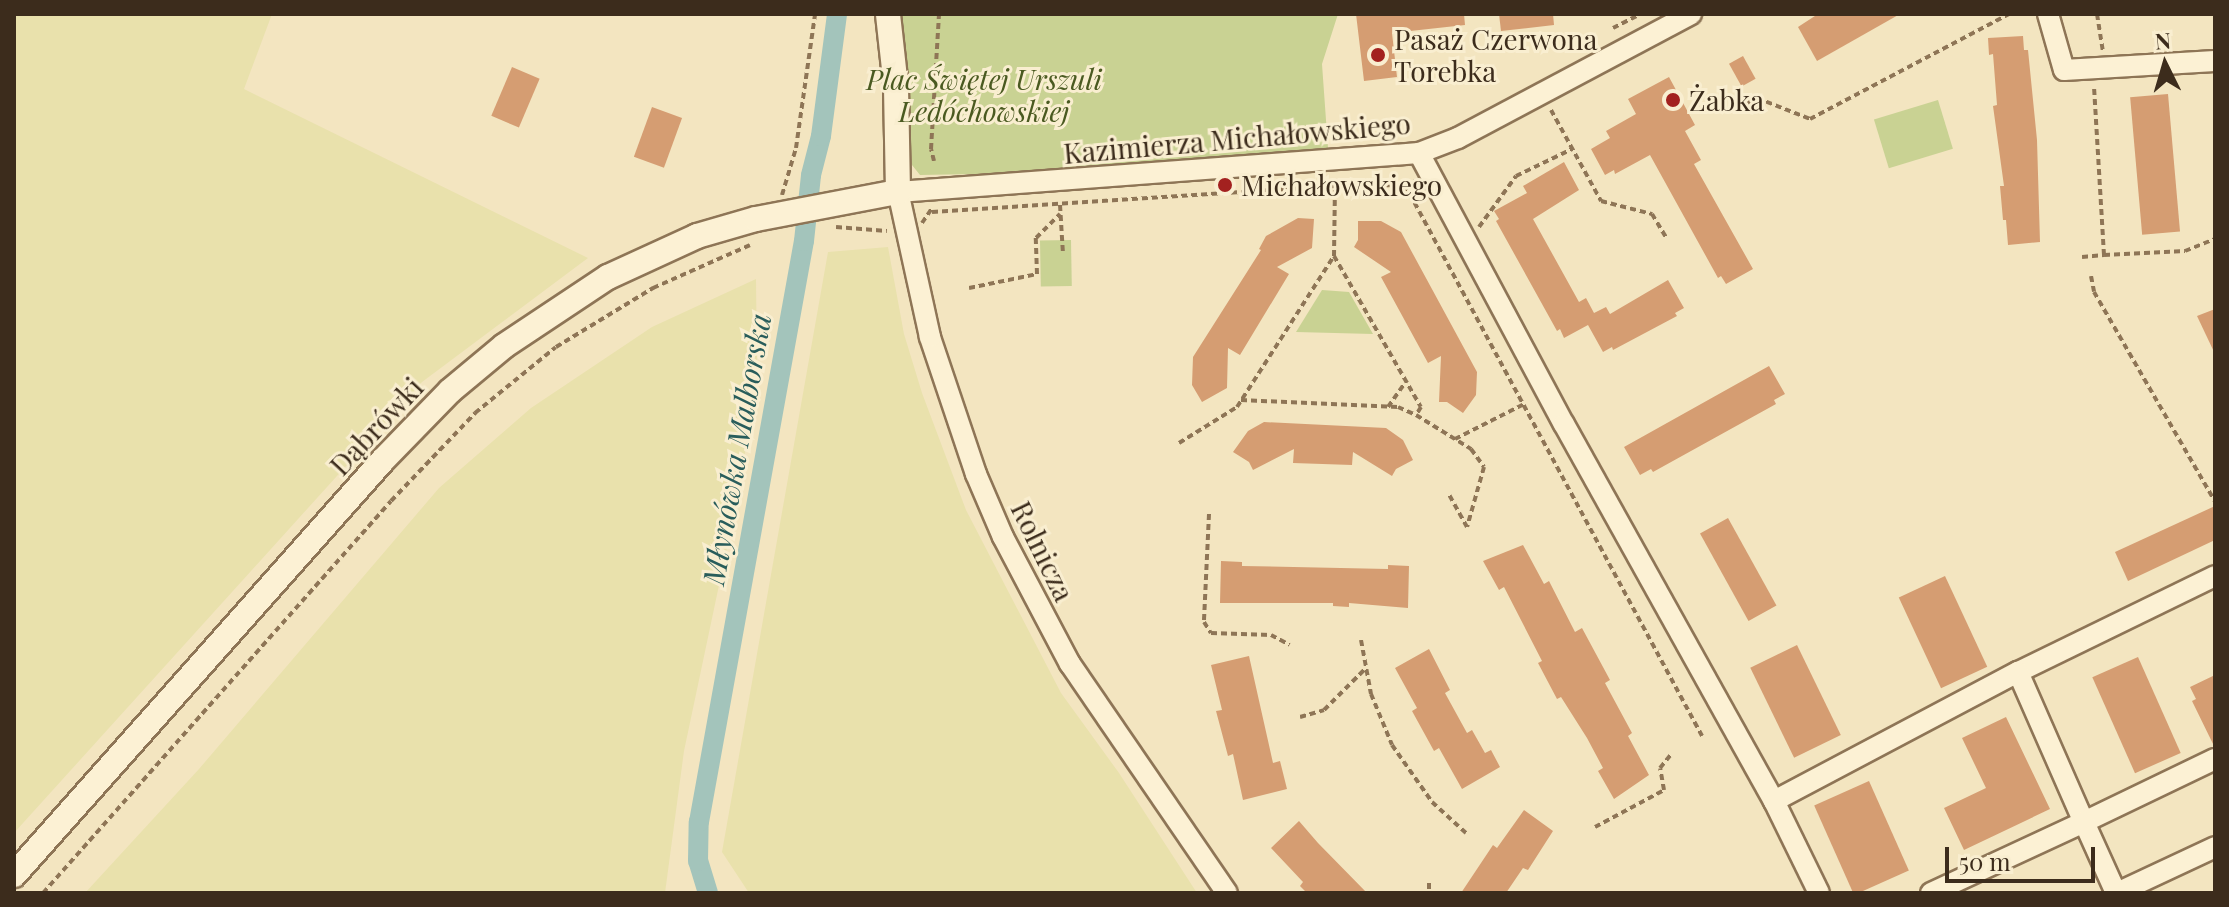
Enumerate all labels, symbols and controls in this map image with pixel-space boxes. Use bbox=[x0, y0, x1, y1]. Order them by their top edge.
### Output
place label: Pasaż Czerwona Torebka bbox=[1394, 22, 1597, 88]
north arrow bbox=[2125, 24, 2205, 104]
text: N bbox=[2154, 24, 2172, 56]
marker: Pasaż Czerwona Torebka bbox=[1369, 46, 1387, 64]
park label: Plac Świętej Urszuli Ledóchowskiej bbox=[866, 62, 1102, 128]
place label: Żabka bbox=[1689, 83, 1764, 117]
marker: Żabka bbox=[1664, 91, 1682, 109]
street label: Kazimierza Michałowskiego bbox=[1062, 106, 1412, 170]
place label: Michałowskiego bbox=[1241, 168, 1442, 202]
marker: Michałowskiego bbox=[1216, 176, 1234, 194]
water label: Młynówka Malborska bbox=[694, 310, 778, 588]
street label: Dąbrówki bbox=[322, 370, 430, 482]
street label: Rolnicza bbox=[1004, 496, 1082, 606]
scale bar bbox=[1949, 831, 2099, 881]
text: 50 m bbox=[1959, 845, 2011, 877]

